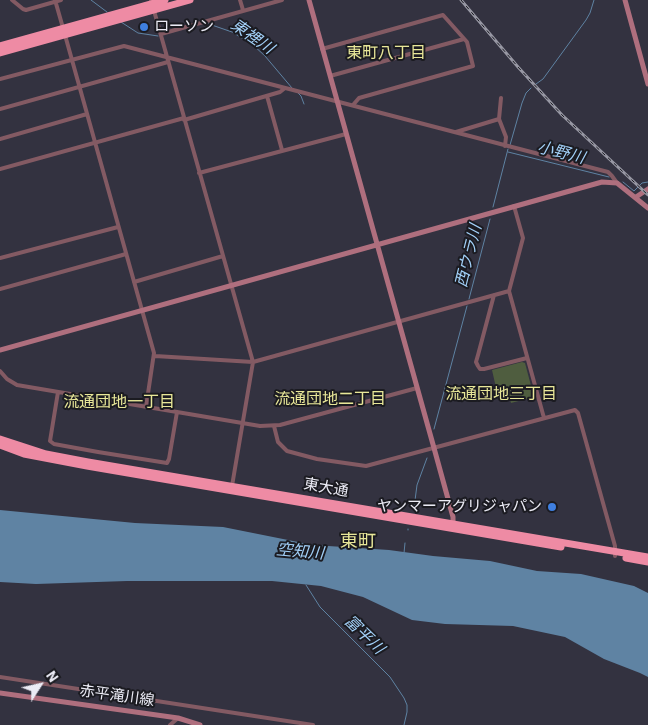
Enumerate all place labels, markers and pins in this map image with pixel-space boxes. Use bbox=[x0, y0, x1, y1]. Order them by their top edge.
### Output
place label: ローソン bbox=[154, 18, 214, 36]
marker: ローソン bbox=[138, 21, 150, 33]
place label: ヤンマーアグリジャパン bbox=[377, 498, 542, 516]
marker: ヤンマーアグリジャパン bbox=[546, 501, 558, 513]

